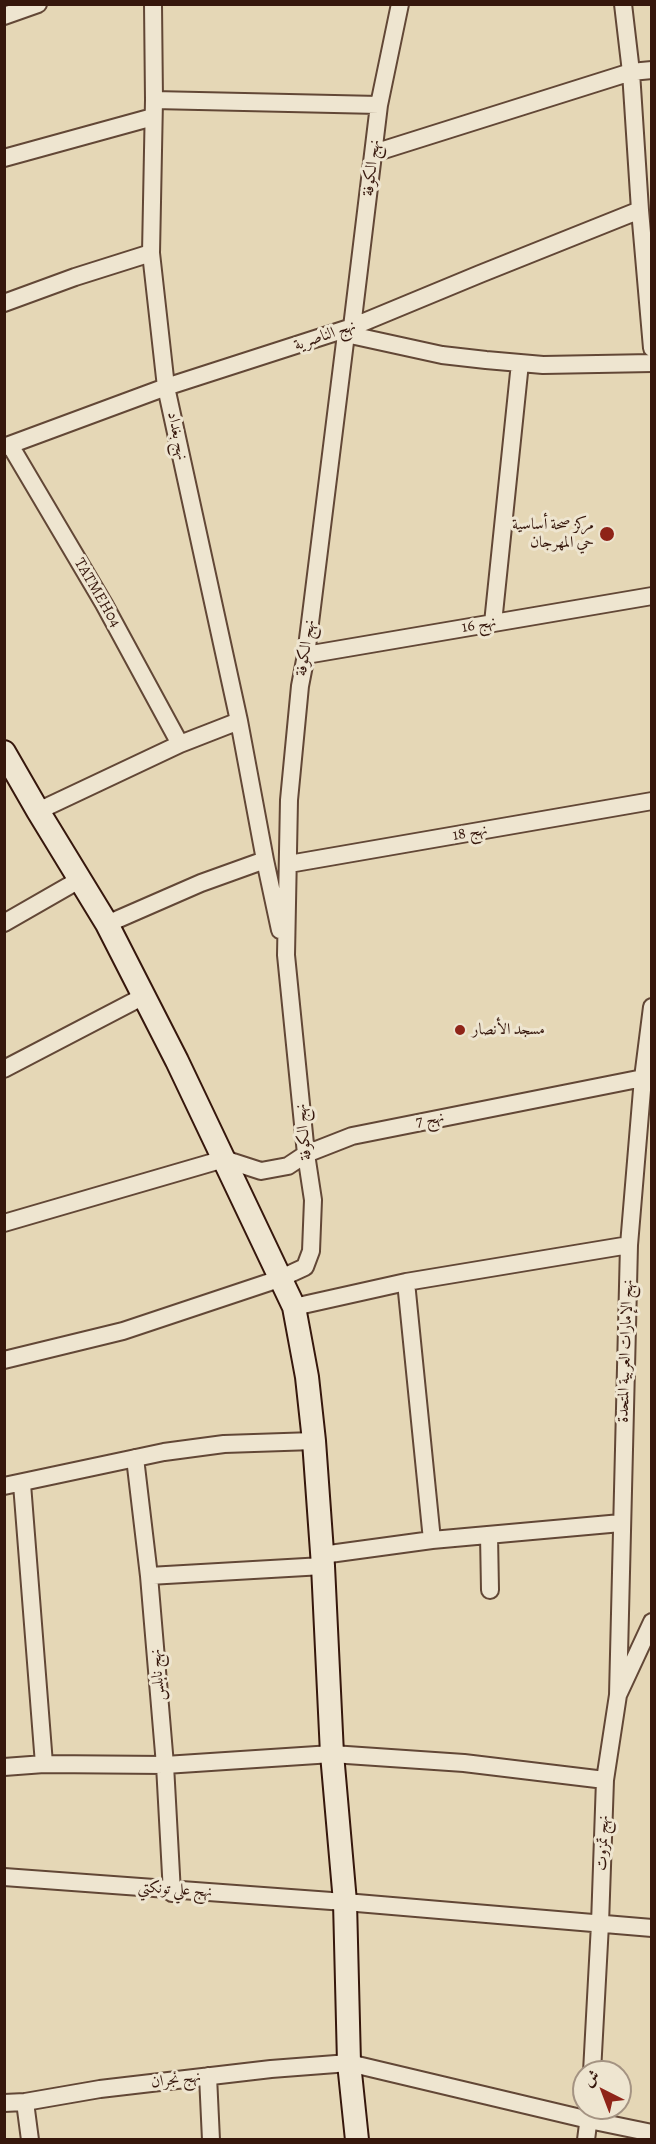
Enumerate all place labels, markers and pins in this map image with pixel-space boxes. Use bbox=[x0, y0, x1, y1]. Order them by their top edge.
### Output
place label: مركز صحة أساسية حي المهرجان bbox=[512, 515, 594, 553]
marker: مركز صحة أساسية حي المهرجان bbox=[598, 525, 616, 543]
place label: مسجد الأنصار bbox=[472, 1020, 545, 1040]
marker: مسجد الأنصار bbox=[453, 1023, 467, 1037]

